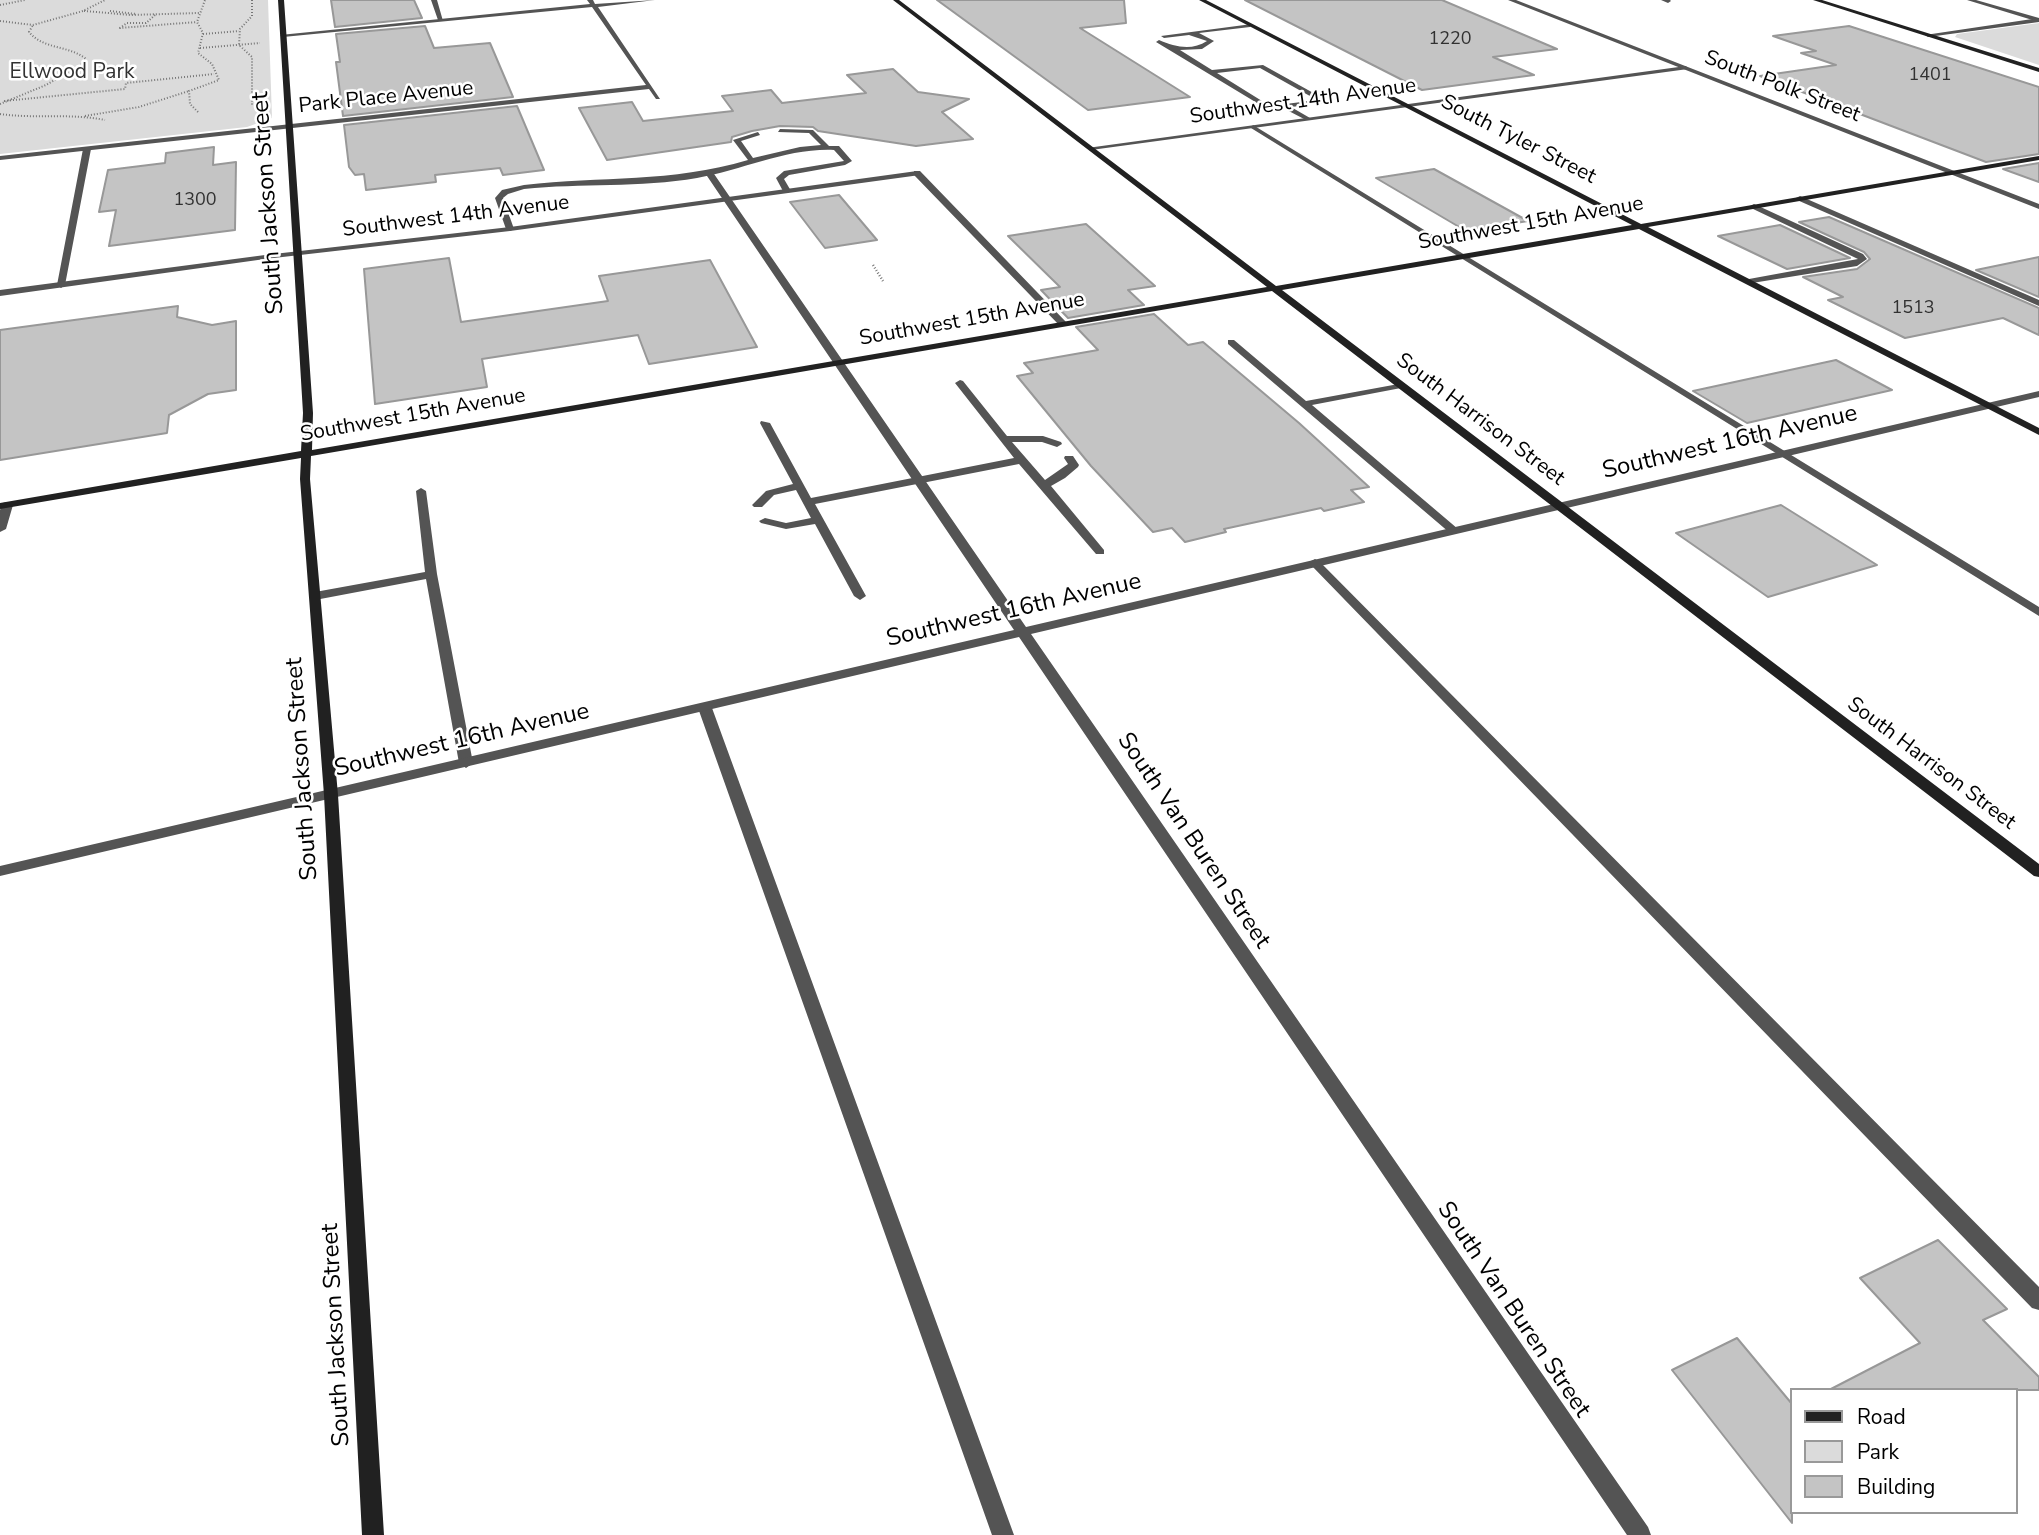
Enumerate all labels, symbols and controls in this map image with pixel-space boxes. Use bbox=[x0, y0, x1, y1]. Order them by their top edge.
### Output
house number: 1220 bbox=[1428, 29, 1472, 51]
street label: South Polk Street bbox=[1700, 46, 1864, 128]
park label: Ellwood Park bbox=[10, 60, 134, 86]
house number: 1401 bbox=[1908, 65, 1952, 87]
street label: Southwest 14th Avenue bbox=[1188, 74, 1418, 130]
street label: Park Place Avenue bbox=[297, 76, 475, 120]
street label: South Tyler Street bbox=[1436, 90, 1600, 190]
street label: South Jackson Street bbox=[247, 91, 291, 315]
house number: 1300 bbox=[173, 190, 217, 212]
street label: Southwest 14th Avenue bbox=[341, 191, 571, 243]
street label: Southwest 15th Avenue bbox=[1416, 192, 1646, 256]
street label: Southwest 15th Avenue bbox=[857, 288, 1087, 352]
house number: 1513 bbox=[1891, 298, 1935, 320]
street label: South Harrison Street bbox=[1391, 348, 1569, 492]
street label: Southwest 15th Avenue bbox=[298, 384, 528, 448]
street label: Southwest 16th Avenue bbox=[1600, 400, 1860, 486]
street label: Southwest 16th Avenue bbox=[884, 568, 1144, 654]
street label: South Jackson Street bbox=[281, 657, 325, 881]
street label: South Harrison Street bbox=[1842, 692, 2020, 836]
street label: Southwest 16th Avenue bbox=[332, 698, 592, 784]
street label: South Van Buren Street bbox=[1110, 728, 1276, 954]
street label: South Van Buren Street bbox=[1430, 1197, 1596, 1423]
street label: South Jackson Street bbox=[317, 1223, 357, 1447]
legend bbox=[1790, 1388, 2018, 1514]
text: Road bbox=[1857, 1403, 1906, 1431]
text: Park bbox=[1857, 1438, 1899, 1466]
text: Building bbox=[1857, 1473, 1935, 1501]

